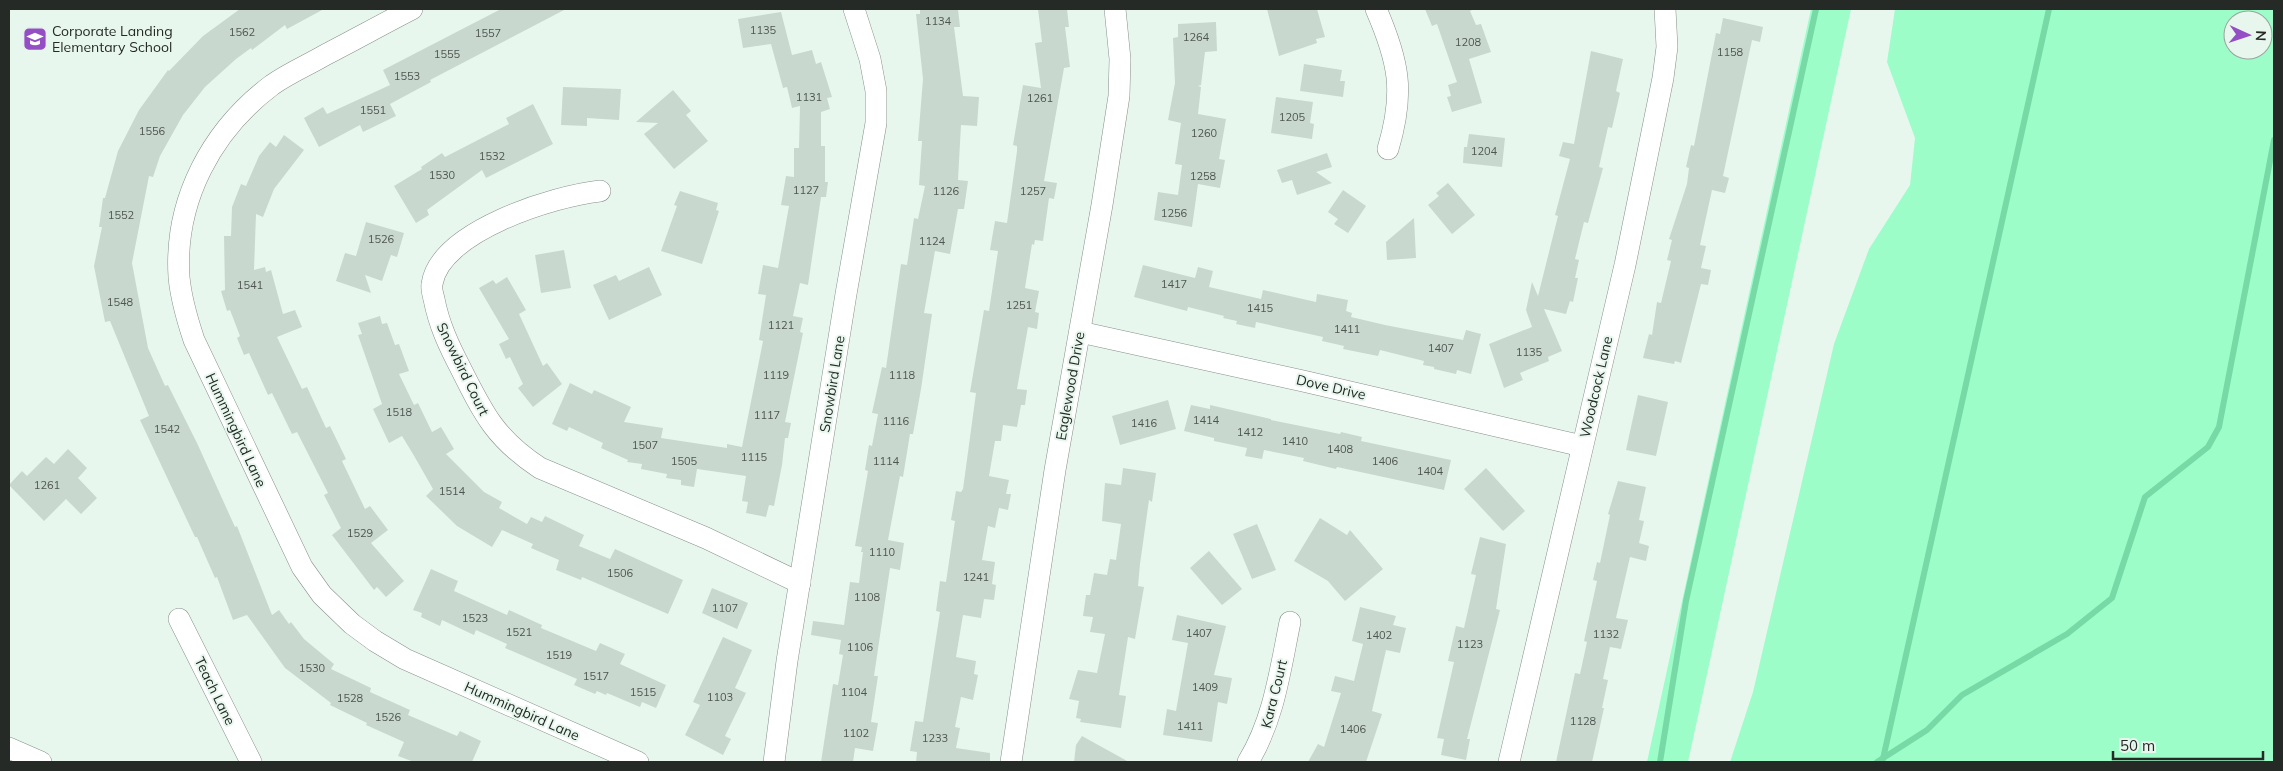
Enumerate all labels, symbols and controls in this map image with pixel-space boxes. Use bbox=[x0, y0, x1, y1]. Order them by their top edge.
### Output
north arrow bbox=[2223, 10, 2273, 60]
house number: 1134 bbox=[925, 14, 952, 28]
place label: Corporate Landing Elementary School bbox=[52, 22, 173, 56]
house number: 1135 bbox=[750, 23, 777, 37]
house number: 1562 bbox=[229, 25, 256, 39]
school or university icon: Corporate Landing Elementary School bbox=[22, 26, 48, 52]
house number: 1557 bbox=[475, 26, 501, 40]
house number: 1264 bbox=[1183, 30, 1210, 44]
text: N bbox=[2252, 30, 2270, 41]
house number: 1208 bbox=[1455, 35, 1482, 49]
house number: 1158 bbox=[1717, 45, 1744, 59]
house number: 1555 bbox=[434, 47, 461, 61]
house number: 1553 bbox=[394, 69, 420, 83]
house number: 1131 bbox=[796, 90, 822, 104]
house number: 1261 bbox=[1027, 91, 1053, 105]
house number: 1551 bbox=[360, 103, 386, 117]
house number: 1205 bbox=[1279, 110, 1306, 124]
house number: 1556 bbox=[139, 124, 166, 138]
house number: 1260 bbox=[1191, 126, 1218, 140]
house number: 1204 bbox=[1471, 144, 1498, 158]
house number: 1532 bbox=[479, 149, 506, 163]
house number: 1530 bbox=[429, 168, 456, 182]
house number: 1258 bbox=[1190, 169, 1217, 183]
house number: 1127 bbox=[793, 183, 819, 197]
house number: 1126 bbox=[933, 184, 960, 198]
house number: 1257 bbox=[1020, 184, 1046, 198]
house number: 1256 bbox=[1161, 206, 1188, 220]
house number: 1552 bbox=[108, 208, 135, 222]
house number: 1526 bbox=[368, 232, 395, 246]
house number: 1124 bbox=[919, 234, 946, 248]
house number: 1417 bbox=[1161, 277, 1187, 291]
house number: 1541 bbox=[237, 278, 263, 292]
house number: 1548 bbox=[107, 295, 134, 309]
house number: 1251 bbox=[1006, 298, 1032, 312]
house number: 1415 bbox=[1247, 301, 1274, 315]
house number: 1121 bbox=[768, 318, 794, 332]
street label: Snowbird Court bbox=[433, 320, 493, 419]
house number: 1411 bbox=[1334, 322, 1360, 336]
street label: Eaglewood Drive bbox=[1052, 330, 1088, 442]
street label: Snowbird Lane bbox=[815, 334, 849, 434]
street label: Woodcock Lane bbox=[1576, 335, 1616, 439]
house number: 1407 bbox=[1428, 341, 1454, 355]
house number: 1135 bbox=[1516, 345, 1543, 359]
house number: 1119 bbox=[763, 368, 789, 382]
house number: 1118 bbox=[889, 368, 916, 382]
street label: Hummingbird Lane bbox=[202, 370, 270, 490]
street label: Dove Drive bbox=[1294, 370, 1368, 404]
house number: 1518 bbox=[386, 405, 413, 419]
house number: 1117 bbox=[754, 408, 780, 422]
house number: 1414 bbox=[1193, 413, 1220, 427]
house number: 1116 bbox=[883, 414, 910, 428]
house number: 1416 bbox=[1131, 416, 1158, 430]
house number: 1542 bbox=[154, 422, 181, 436]
house number: 1412 bbox=[1237, 425, 1264, 439]
house number: 1410 bbox=[1282, 434, 1309, 448]
house number: 1507 bbox=[632, 438, 658, 452]
house number: 1408 bbox=[1327, 442, 1354, 456]
house number: 1115 bbox=[741, 450, 768, 464]
house number: 1505 bbox=[671, 454, 698, 468]
house number: 1114 bbox=[873, 454, 900, 468]
house number: 1406 bbox=[1372, 454, 1399, 468]
house number: 1404 bbox=[1417, 464, 1444, 478]
house number: 1261 bbox=[34, 478, 60, 492]
house number: 1514 bbox=[439, 484, 466, 498]
house number: 1529 bbox=[347, 526, 373, 540]
house number: 1110 bbox=[869, 545, 896, 559]
house number: 1506 bbox=[607, 566, 634, 580]
house number: 1241 bbox=[963, 570, 989, 584]
house number: 1108 bbox=[854, 590, 881, 604]
house number: 1107 bbox=[712, 601, 738, 615]
house number: 1523 bbox=[462, 611, 488, 625]
house number: 1521 bbox=[506, 625, 532, 639]
house number: 1407 bbox=[1186, 626, 1212, 640]
house number: 1132 bbox=[1593, 627, 1620, 641]
house number: 1402 bbox=[1366, 628, 1393, 642]
house number: 1123 bbox=[1457, 637, 1483, 651]
house number: 1106 bbox=[847, 640, 874, 654]
house number: 1519 bbox=[546, 648, 572, 662]
street label: Teach Lane bbox=[191, 654, 239, 728]
street label: Kara Court bbox=[1257, 658, 1291, 730]
house number: 1530 bbox=[299, 661, 326, 675]
house number: 1517 bbox=[583, 669, 609, 683]
street label: Hummingbird Lane bbox=[462, 678, 582, 744]
house number: 1409 bbox=[1192, 680, 1218, 694]
house number: 1515 bbox=[630, 685, 657, 699]
house number: 1104 bbox=[841, 685, 868, 699]
house number: 1103 bbox=[707, 690, 733, 704]
house number: 1528 bbox=[337, 691, 364, 705]
house number: 1526 bbox=[375, 710, 402, 724]
house number: 1128 bbox=[1570, 714, 1597, 728]
house number: 1411 bbox=[1177, 719, 1203, 733]
house number: 1406 bbox=[1340, 722, 1367, 736]
house number: 1102 bbox=[843, 726, 870, 740]
scale bar bbox=[2113, 728, 2263, 760]
house number: 1233 bbox=[922, 731, 948, 745]
text: 50 m bbox=[2120, 736, 2155, 755]

